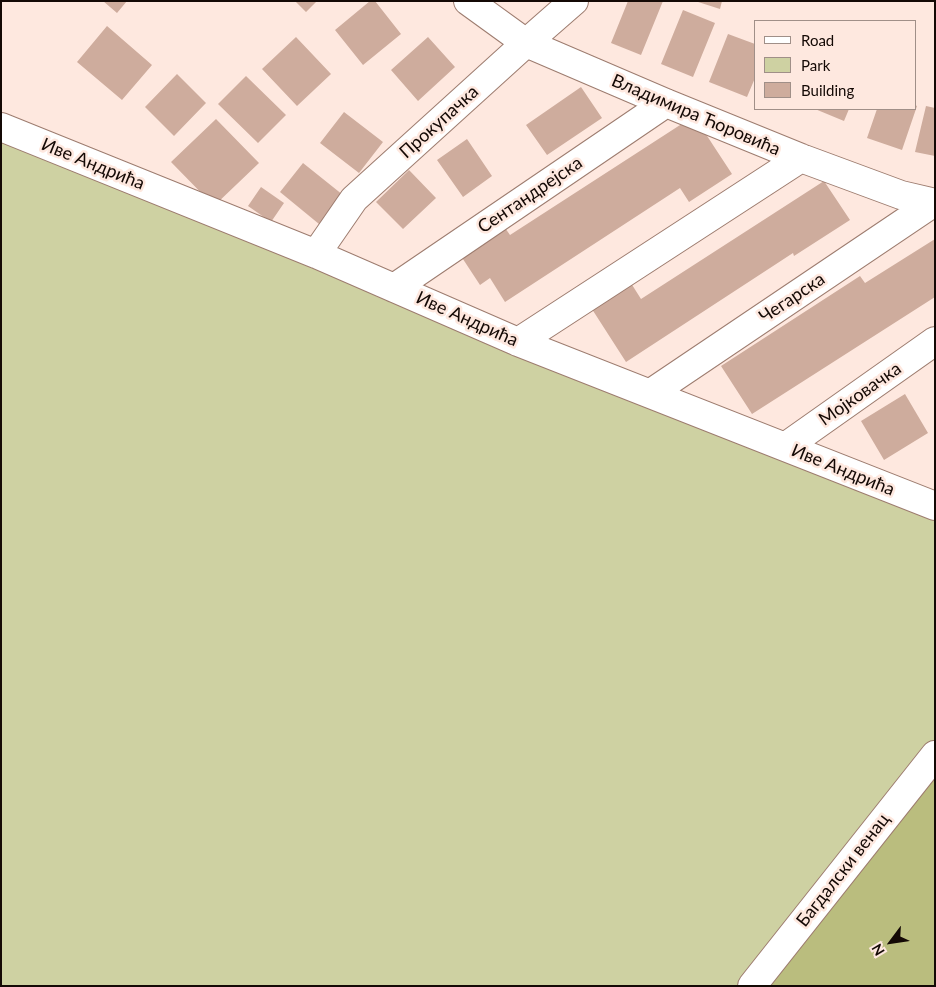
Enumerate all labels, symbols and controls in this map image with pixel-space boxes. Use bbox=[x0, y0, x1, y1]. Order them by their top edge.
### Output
legend bbox=[754, 20, 916, 110]
text: Road bbox=[801, 31, 834, 49]
text: Park bbox=[801, 56, 830, 74]
street label: Владимира Ћоровића bbox=[608, 70, 784, 160]
street label: Прокупачка bbox=[395, 81, 483, 163]
text: Building bbox=[801, 81, 854, 99]
street label: Иве Андрића bbox=[38, 133, 148, 195]
street label: Сентандрејска bbox=[474, 152, 586, 238]
street label: Чегарска bbox=[755, 268, 829, 328]
street label: Иве Андрића bbox=[413, 287, 521, 351]
street label: Мојковачка bbox=[815, 358, 905, 430]
street label: Иве Андрића bbox=[788, 439, 898, 501]
street label: Багдалски венац bbox=[792, 809, 894, 931]
north arrow bbox=[866, 917, 916, 967]
text: N bbox=[868, 941, 888, 959]

